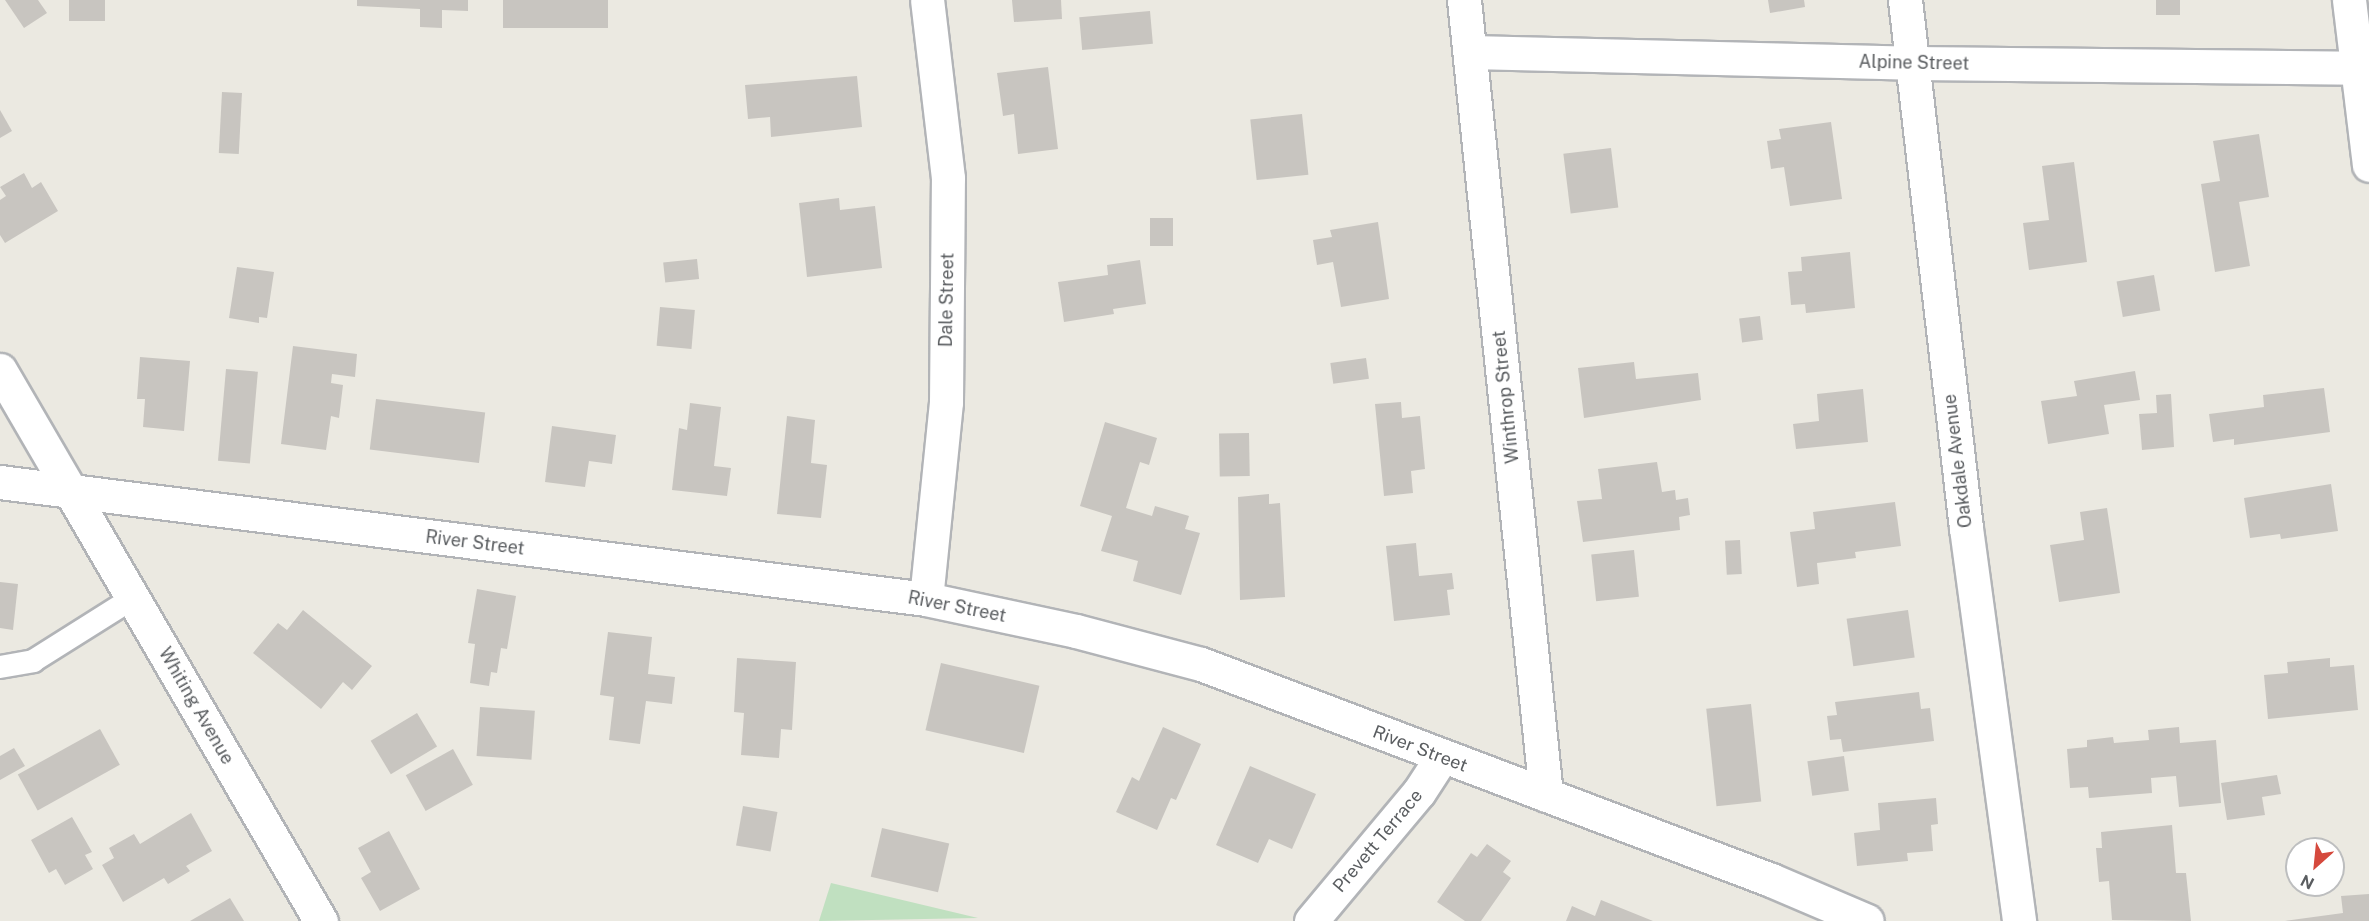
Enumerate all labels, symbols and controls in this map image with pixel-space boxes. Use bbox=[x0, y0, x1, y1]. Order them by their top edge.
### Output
street label: Alpine Street bbox=[1858, 51, 1970, 75]
street label: Dale Street bbox=[935, 253, 959, 347]
street label: Winthrop Street bbox=[1488, 329, 1524, 465]
street label: Oakdale Avenue bbox=[1939, 393, 1977, 529]
street label: River Street bbox=[424, 526, 526, 560]
street label: River Street bbox=[906, 587, 1008, 627]
street label: Whiting Avenue bbox=[154, 644, 238, 768]
street label: River Street bbox=[1370, 721, 1470, 777]
street label: Prevett Terrace bbox=[1329, 785, 1427, 897]
north arrow bbox=[2285, 837, 2345, 897]
text: N bbox=[2298, 870, 2317, 893]

